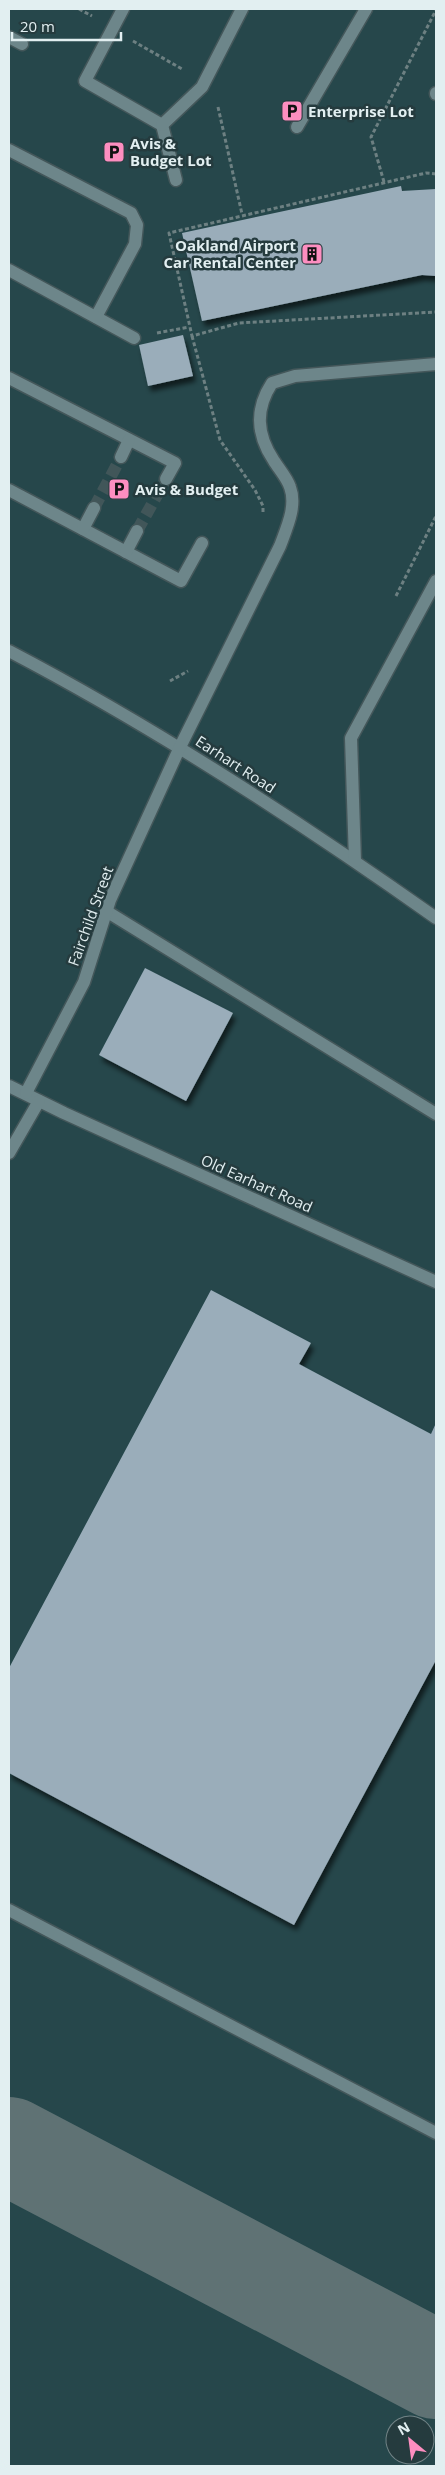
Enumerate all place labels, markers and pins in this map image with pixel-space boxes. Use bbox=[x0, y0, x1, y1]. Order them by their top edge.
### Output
parking icon: Enterprise Lot bbox=[280, 99, 304, 123]
place label: Enterprise Lot bbox=[308, 101, 414, 121]
place label: Avis & Budget Lot bbox=[130, 133, 212, 170]
parking icon: Avis & Budget Lot bbox=[102, 140, 126, 164]
place label: Oakland Airport Car Rental Center bbox=[164, 235, 296, 272]
building icon: Oakland Airport Car Rental Center bbox=[300, 242, 324, 266]
parking icon: Avis & Budget bbox=[107, 477, 131, 501]
place label: Avis & Budget bbox=[135, 479, 239, 499]

